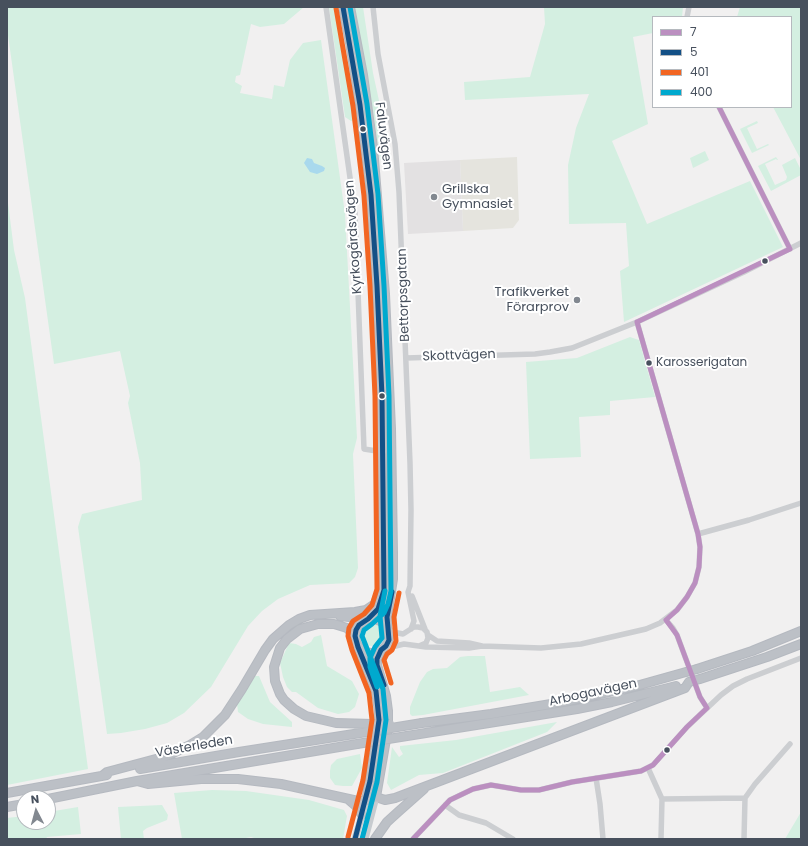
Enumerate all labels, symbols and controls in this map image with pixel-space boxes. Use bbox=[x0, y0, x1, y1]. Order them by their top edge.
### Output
legend bbox=[652, 16, 792, 108]
text: 7 bbox=[690, 23, 697, 40]
text: 5 bbox=[690, 43, 698, 60]
text: 401 bbox=[690, 63, 709, 80]
text: 400 bbox=[690, 83, 713, 100]
street label: Faluvägen bbox=[371, 101, 395, 171]
unlabelled marker bbox=[358, 124, 368, 134]
street label: Kyrkogårdsvägen bbox=[342, 179, 366, 295]
place label: Grillska Gymnasiet bbox=[442, 182, 513, 213]
marker: Grillska Gymnasiet bbox=[429, 192, 439, 202]
street label: Bettorpsgatan bbox=[395, 248, 413, 342]
unlabelled marker bbox=[760, 256, 770, 266]
place label: Trafikverket Förarprov bbox=[494, 285, 569, 316]
marker: Trafikverket Förarprov bbox=[572, 295, 582, 305]
street label: Skottvägen bbox=[422, 347, 496, 365]
place label: Karosserigatan bbox=[656, 356, 747, 370]
marker: Karosserigatan bbox=[644, 358, 654, 368]
unlabelled marker bbox=[377, 391, 387, 401]
street label: Arbogavägen bbox=[548, 676, 638, 710]
street label: Västerleden bbox=[154, 733, 234, 761]
unlabelled marker bbox=[662, 745, 672, 755]
north arrow bbox=[16, 790, 56, 830]
text: N bbox=[30, 791, 40, 807]

